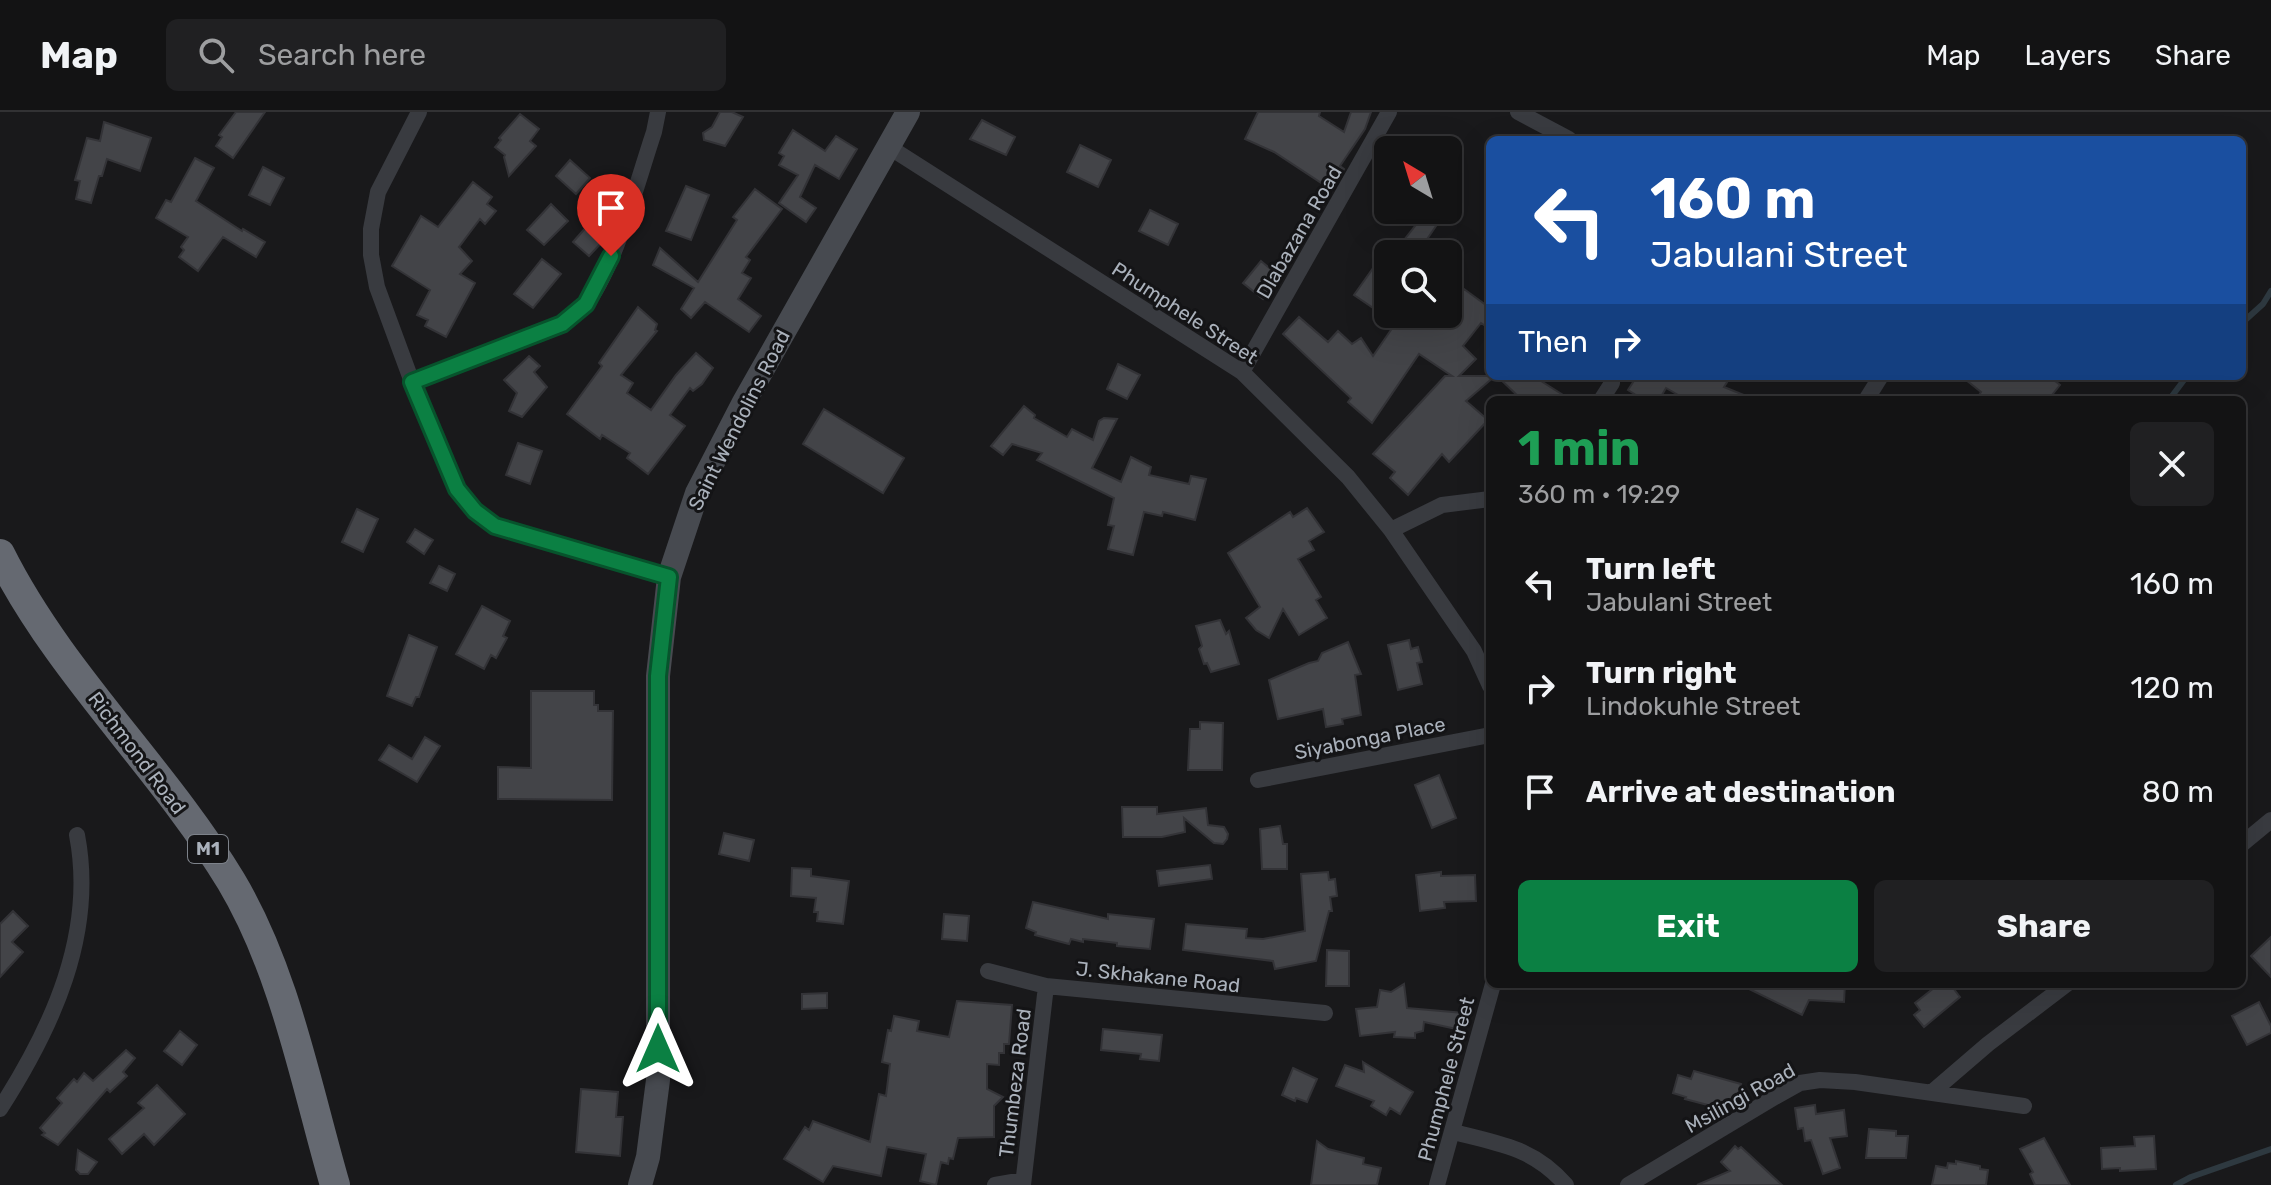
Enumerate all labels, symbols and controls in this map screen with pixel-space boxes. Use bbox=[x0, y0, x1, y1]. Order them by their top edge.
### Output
search box bbox=[166, 19, 726, 91]
text: Map bbox=[40, 32, 118, 78]
icon: search bbox=[194, 33, 238, 77]
text: Search here bbox=[258, 37, 426, 73]
text: Map bbox=[1926, 39, 1981, 72]
text: Layers bbox=[2025, 39, 2111, 72]
text: Share bbox=[2155, 39, 2231, 72]
north arrow bbox=[1374, 136, 1462, 224]
map controls bbox=[1374, 136, 1462, 328]
street label: Dlabazana Road bbox=[1251, 161, 1347, 303]
text: 160 m bbox=[1650, 166, 1816, 232]
icon: left bbox=[1518, 168, 1622, 272]
pin bbox=[577, 174, 645, 256]
icon: arrive bbox=[589, 186, 633, 230]
text: Jabulani Street bbox=[1650, 233, 1908, 276]
button: search bbox=[1374, 240, 1462, 328]
street label: Phumphele Street bbox=[1108, 257, 1263, 369]
icon: right bbox=[1604, 320, 1648, 364]
text: Then bbox=[1518, 324, 1588, 360]
street label: Saint Wendolins Road bbox=[683, 326, 795, 514]
text: 1 min bbox=[1518, 420, 1641, 477]
button: close bbox=[2130, 422, 2214, 506]
text: 360 m · 19:29 bbox=[1518, 479, 1681, 510]
text: Turn left bbox=[1586, 551, 1716, 587]
icon: left bbox=[1518, 562, 1562, 606]
text: 160 m bbox=[2130, 566, 2214, 602]
text: Jabulani Street bbox=[1586, 587, 1772, 618]
text: Turn right bbox=[1586, 655, 1737, 691]
icon: right bbox=[1518, 666, 1562, 710]
text: 120 m bbox=[2130, 670, 2214, 706]
street label: Richmond Road bbox=[83, 687, 191, 819]
text: Lindokuhle Street bbox=[1586, 691, 1800, 722]
street label: Siyabonga Place bbox=[1292, 712, 1448, 764]
icon: arrive bbox=[1518, 770, 1562, 814]
text: Arrive at destination bbox=[1586, 774, 1896, 810]
text: 80 m bbox=[2142, 774, 2214, 810]
road number: M1 bbox=[188, 835, 228, 863]
button: Exit bbox=[1518, 880, 1858, 972]
button: Share bbox=[1874, 880, 2214, 972]
street label: J. Skhakane Road bbox=[1075, 956, 1241, 998]
street label: Phumphele Street bbox=[1413, 994, 1479, 1164]
position arrow bbox=[616, 1007, 700, 1091]
street label: Thumbeza Road bbox=[994, 1007, 1036, 1159]
street label: Msilingi Road bbox=[1681, 1058, 1799, 1138]

